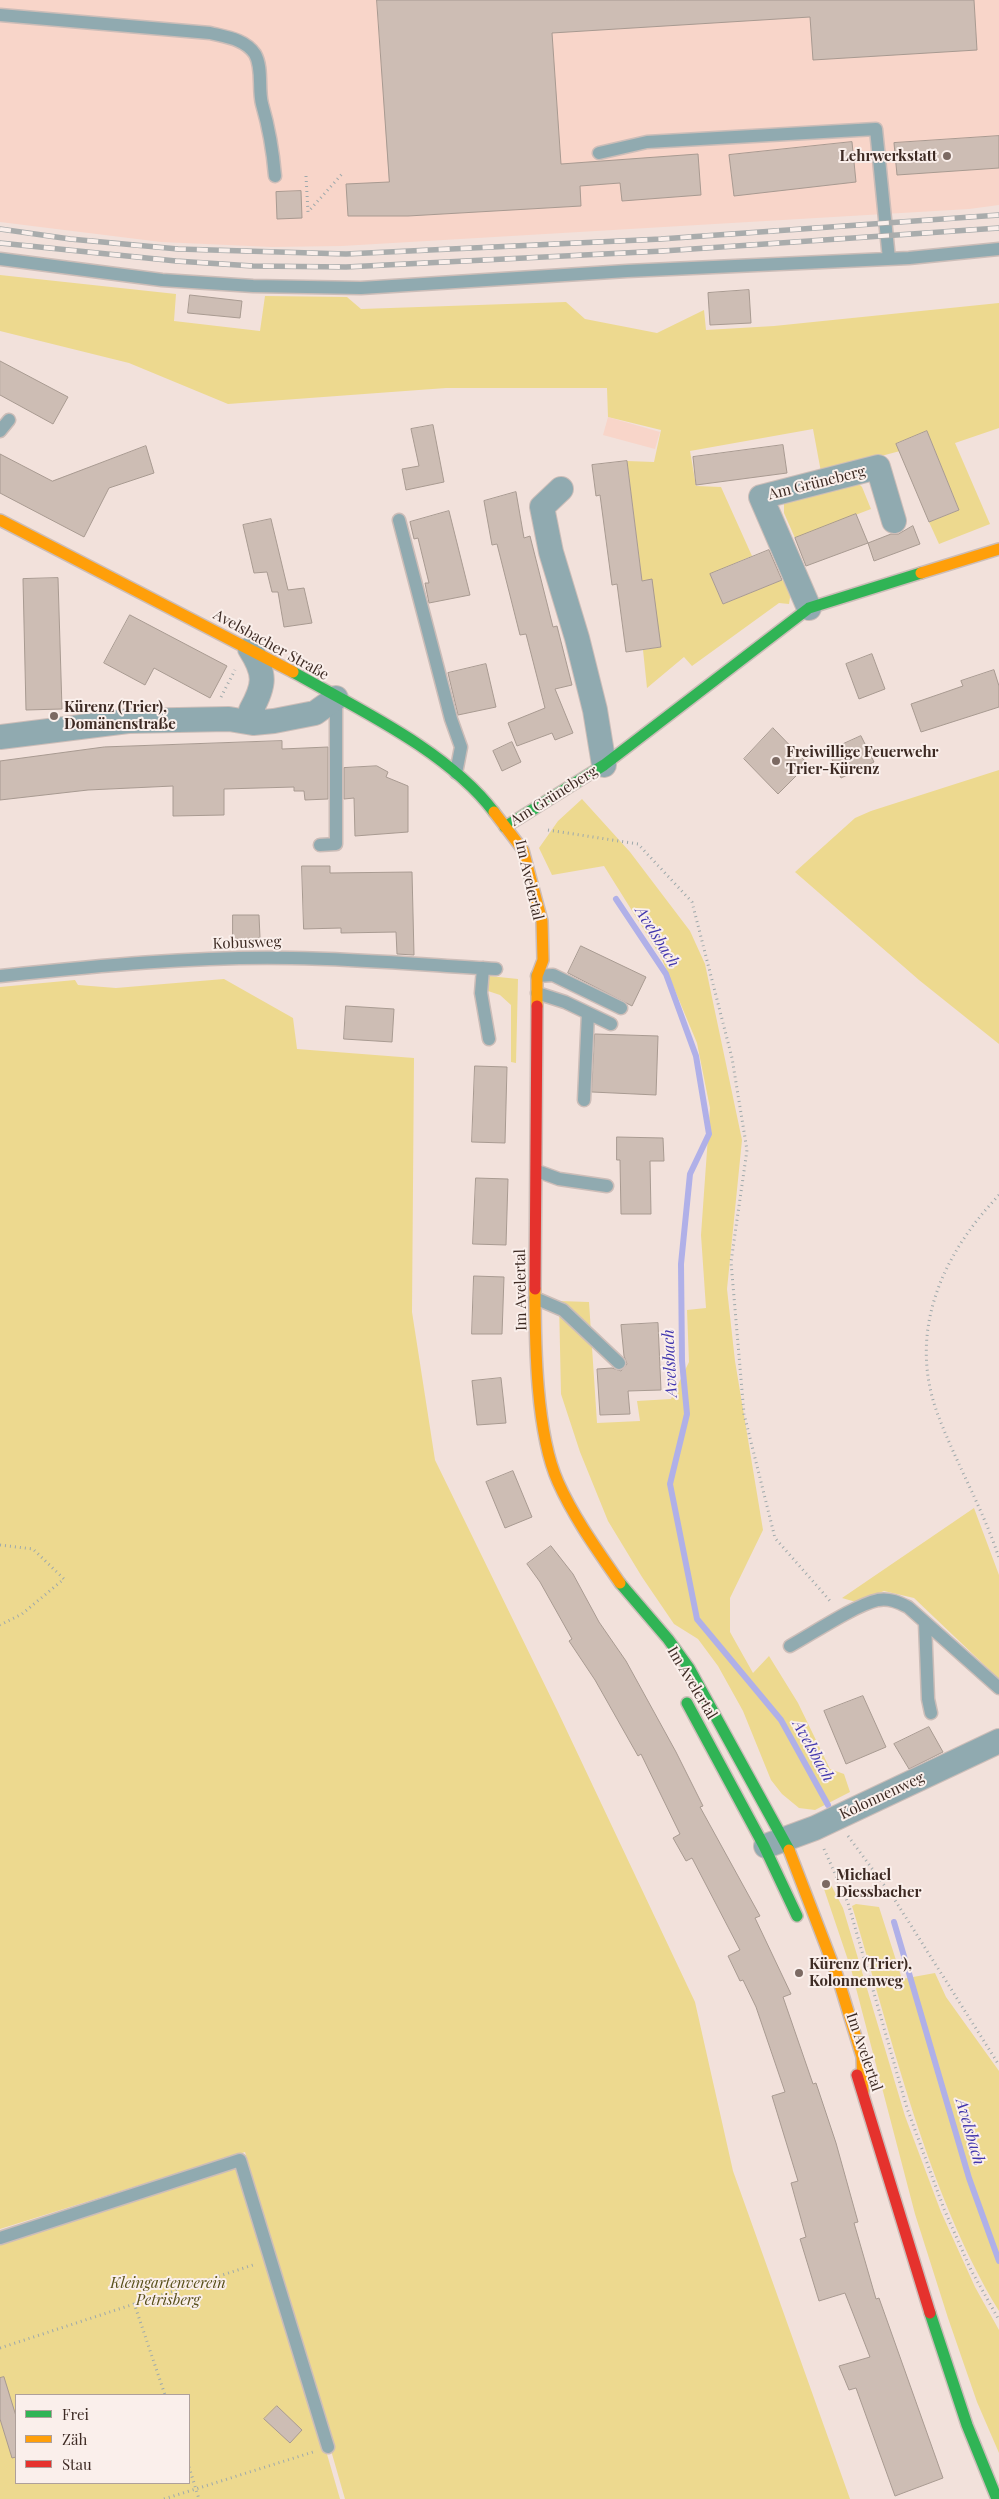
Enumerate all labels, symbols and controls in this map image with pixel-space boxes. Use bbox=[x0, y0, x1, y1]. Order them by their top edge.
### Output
place label: Lehrwerkstatt bbox=[840, 147, 937, 165]
marker: Lehrwerkstatt bbox=[941, 150, 953, 162]
street label: Am Grüneberg bbox=[766, 462, 868, 504]
street label: Avelsbacher Straße bbox=[210, 606, 332, 684]
place label: Kürenz (Trier), Domänenstraße bbox=[64, 698, 176, 733]
marker: Kürenz (Trier), Domänenstraße bbox=[48, 710, 60, 722]
place label: Freiwillige Feuerwehr Trier-Kürenz bbox=[786, 743, 939, 778]
marker: Freiwillige Feuerwehr Trier-Kürenz bbox=[770, 755, 782, 767]
street label: Am Grüneberg bbox=[507, 762, 601, 830]
street label: Im Avelertal bbox=[511, 838, 547, 922]
water label: Avelsbach bbox=[631, 903, 683, 971]
street label: Kobusweg bbox=[212, 933, 282, 953]
street label: Im Avelertal bbox=[511, 1249, 531, 1331]
water label: Avelsbach bbox=[659, 1329, 681, 1397]
street label: Im Avelertal bbox=[663, 1643, 721, 1723]
water label: Avelsbach bbox=[788, 1717, 838, 1785]
street label: Kolonnenweg bbox=[837, 1769, 927, 1823]
place label: Michael Diessbacher bbox=[836, 1866, 921, 1901]
marker: Michael Diessbacher bbox=[820, 1878, 832, 1890]
place label: Kürenz (Trier), Kolonnenweg bbox=[809, 1955, 912, 1990]
marker: Kürenz (Trier), Kolonnenweg bbox=[793, 1967, 805, 1979]
street label: Im Avelertal bbox=[842, 2010, 886, 2094]
water label: Avelsbach bbox=[951, 2097, 989, 2167]
park label: Kleingartenverein Petrisberg bbox=[110, 2274, 226, 2309]
legend bbox=[15, 2394, 190, 2484]
text: Frei bbox=[62, 2404, 89, 2424]
text: Zäh bbox=[62, 2429, 87, 2449]
text: Stau bbox=[62, 2454, 92, 2474]

